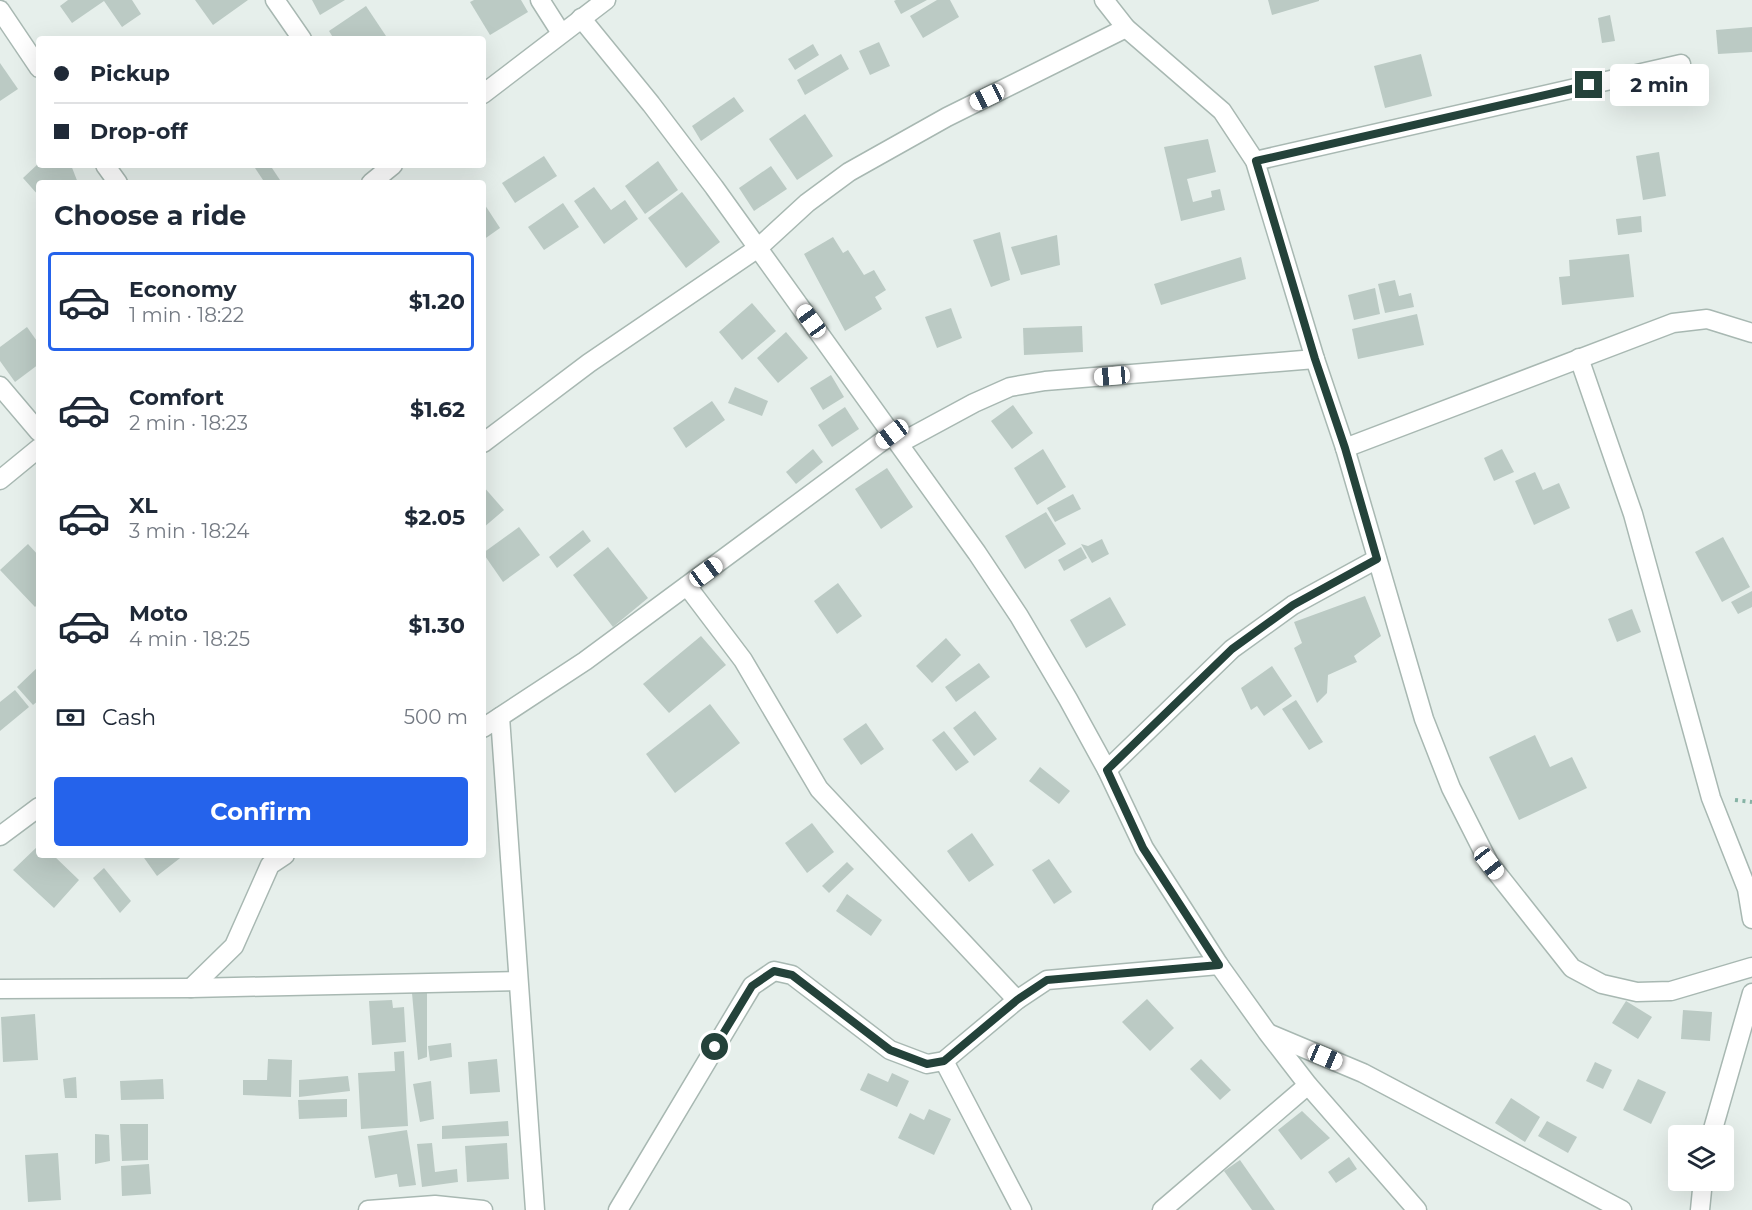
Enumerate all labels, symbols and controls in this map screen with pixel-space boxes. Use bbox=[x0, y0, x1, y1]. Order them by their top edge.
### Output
text: Pickup bbox=[90, 60, 170, 87]
callout: 2 min bbox=[1610, 64, 1709, 106]
route end bbox=[1575, 71, 1602, 98]
text: 2 min bbox=[1630, 73, 1689, 97]
car bbox=[967, 81, 1007, 113]
text: Drop-off bbox=[90, 118, 188, 145]
text: Choose a ride bbox=[54, 199, 246, 232]
icon: car bbox=[57, 275, 111, 329]
text: Economy bbox=[129, 276, 237, 303]
text: $1.20 bbox=[409, 288, 465, 315]
car bbox=[793, 301, 829, 341]
text: 1 min · 18:22 bbox=[129, 303, 244, 327]
car bbox=[1093, 365, 1131, 387]
icon: car bbox=[57, 383, 111, 437]
text: Comfort bbox=[129, 384, 224, 411]
text: $1.62 bbox=[410, 396, 465, 423]
text: 2 min · 18:23 bbox=[129, 411, 248, 435]
car bbox=[872, 416, 912, 452]
icon: car bbox=[57, 491, 111, 545]
text: XL bbox=[129, 492, 158, 519]
text: $2.05 bbox=[404, 504, 465, 531]
text: 3 min · 18:24 bbox=[129, 519, 250, 543]
car bbox=[686, 554, 726, 590]
icon: car bbox=[57, 599, 111, 653]
text: Moto bbox=[129, 600, 188, 627]
text: $1.30 bbox=[409, 612, 465, 639]
text: 4 min · 18:25 bbox=[129, 627, 250, 651]
icon: cash bbox=[54, 701, 87, 734]
text: Cash bbox=[102, 704, 156, 731]
text: 500 m bbox=[404, 705, 468, 729]
button: Confirm bbox=[54, 777, 468, 846]
car bbox=[1471, 843, 1507, 883]
route start bbox=[701, 1033, 728, 1060]
car bbox=[1305, 1042, 1345, 1072]
map controls bbox=[1668, 1125, 1734, 1191]
button: layers bbox=[1668, 1125, 1734, 1191]

